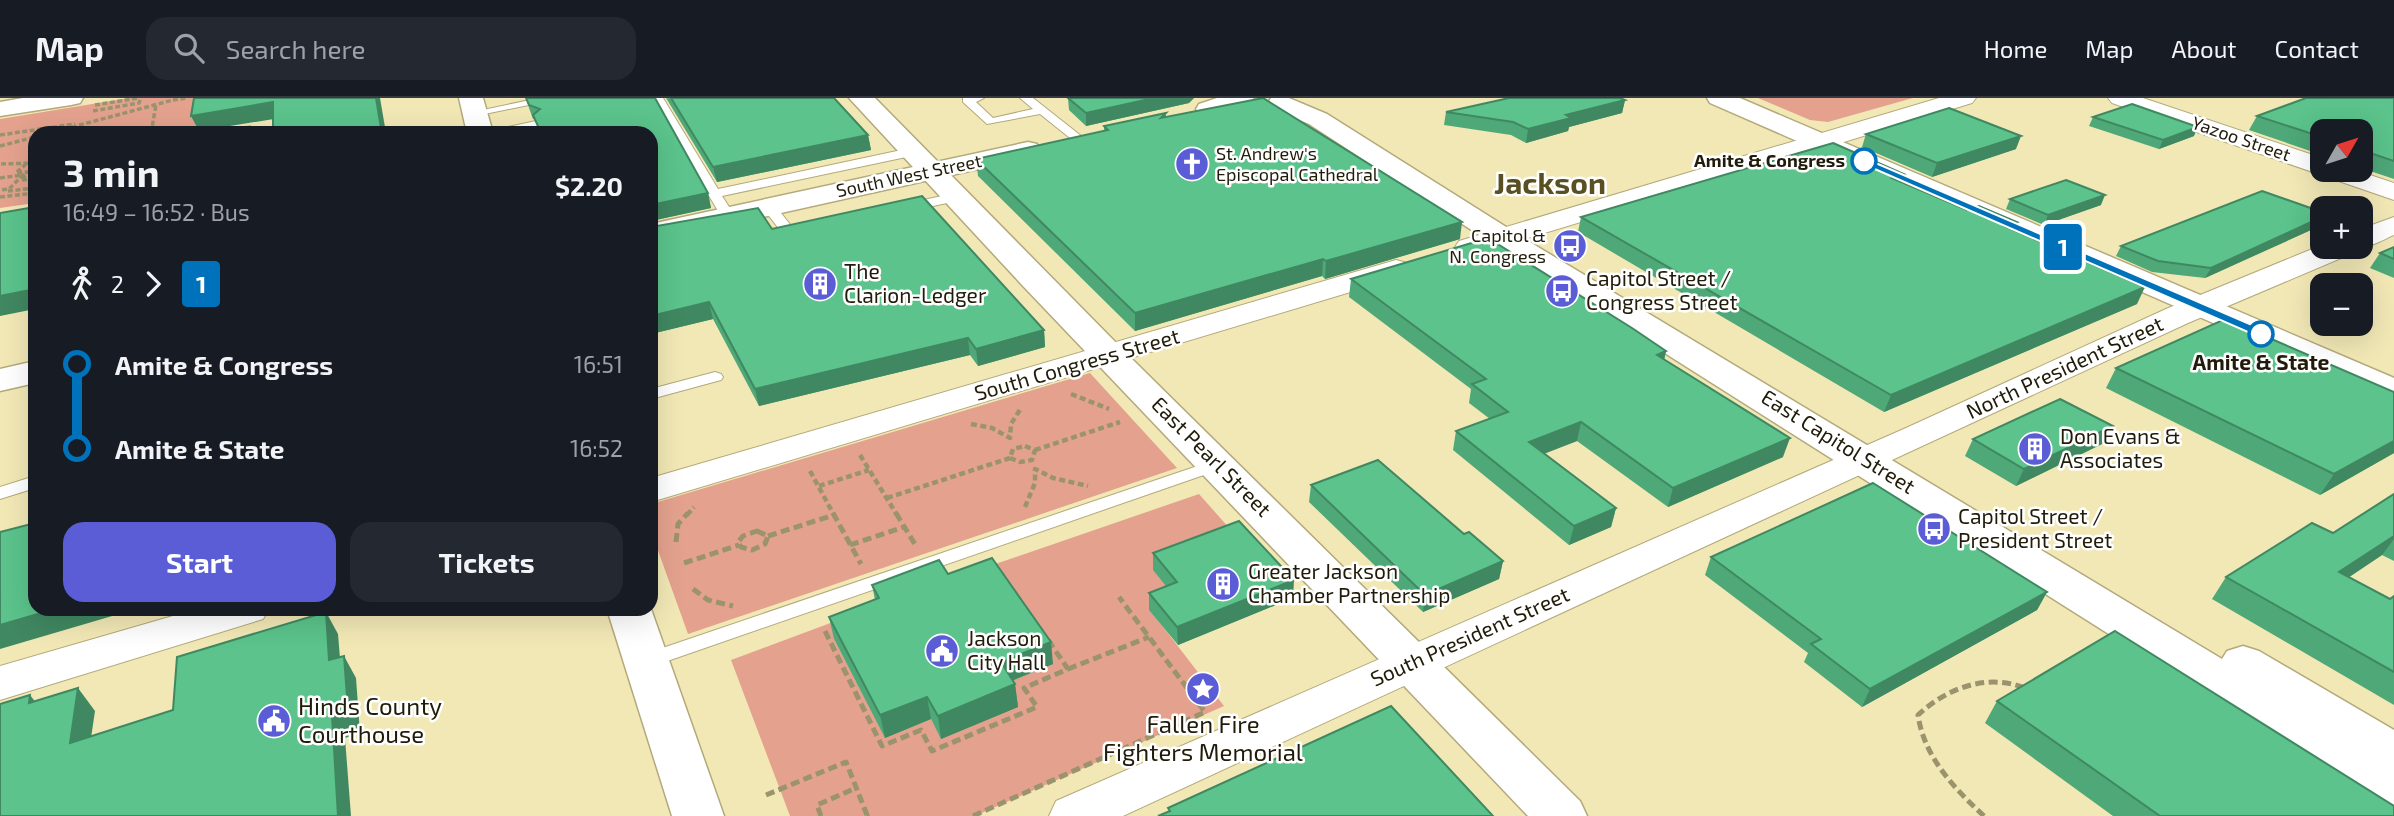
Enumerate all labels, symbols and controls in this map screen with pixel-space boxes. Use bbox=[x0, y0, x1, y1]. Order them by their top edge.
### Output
search box bbox=[146, 17, 636, 80]
text: Map bbox=[35, 28, 104, 68]
icon: search bbox=[170, 29, 208, 67]
text: Search here bbox=[226, 33, 365, 64]
text: Home bbox=[1984, 34, 2047, 63]
text: Map bbox=[2085, 34, 2133, 63]
text: About bbox=[2171, 34, 2237, 63]
text: Contact bbox=[2275, 34, 2359, 63]
street label: Yazoo Street bbox=[2189, 111, 2294, 165]
north arrow bbox=[2310, 119, 2373, 182]
map controls bbox=[2310, 119, 2373, 336]
place label: St. Andrew's Episcopal Cathedral bbox=[1216, 142, 1379, 185]
church icon: St. Andrew's Episcopal Cathedral bbox=[1173, 145, 1211, 183]
marker: Amite & Congress bbox=[1851, 148, 1877, 174]
text: 3 min bbox=[63, 149, 160, 195]
street label: South West Street bbox=[834, 149, 984, 201]
place label: Amite & Congress bbox=[1694, 149, 1845, 171]
district label: Jackson bbox=[1494, 164, 1606, 200]
text: $2.20 bbox=[555, 170, 623, 201]
button: + bbox=[2310, 196, 2373, 259]
text: 16:49 – 16:52 · Bus bbox=[63, 198, 250, 226]
place label: Capitol & N. Congress bbox=[1449, 224, 1546, 267]
line badge: 1 bbox=[2040, 224, 2086, 270]
bus stop icon: Capitol & N. Congress bbox=[1551, 227, 1589, 265]
text: 1 bbox=[2058, 232, 2068, 261]
place label: The Clarion-Ledger bbox=[844, 258, 987, 307]
icon: walk bbox=[63, 265, 101, 303]
icon: forward bbox=[134, 265, 172, 303]
building icon: The Clarion-Ledger bbox=[801, 265, 839, 303]
place label: Capitol Street / Congress Street bbox=[1586, 265, 1738, 314]
text: 1 bbox=[196, 269, 206, 298]
text: 2 bbox=[111, 270, 124, 298]
bus stop icon: Capitol Street / Congress Street bbox=[1543, 272, 1581, 310]
button: − bbox=[2310, 273, 2373, 336]
street label: North President Street bbox=[1962, 310, 2167, 423]
marker: Amite & State bbox=[2248, 321, 2274, 347]
street label: South Congress Street bbox=[971, 322, 1182, 405]
text: Amite & Congress bbox=[115, 349, 333, 380]
place label: Amite & State bbox=[2193, 349, 2330, 374]
text: 16:51 bbox=[574, 350, 623, 378]
street label: East Capitol Street bbox=[1757, 383, 1920, 498]
street label: East Pearl Street bbox=[1147, 391, 1277, 521]
place label: Don Evans & Associates bbox=[2060, 423, 2181, 472]
building icon: Don Evans & Associates bbox=[2016, 430, 2054, 468]
text: Amite & State bbox=[115, 433, 285, 464]
text: 16:52 bbox=[570, 434, 623, 462]
place label: Capitol Street / President Street bbox=[1958, 503, 2112, 552]
bus stop icon: Capitol Street / President Street bbox=[1915, 510, 1953, 548]
button: Start bbox=[63, 522, 336, 602]
button: Tickets bbox=[350, 522, 623, 602]
place label: Greater Jackson Chamber Partnership bbox=[1248, 558, 1450, 607]
building icon: Greater Jackson Chamber Partnership bbox=[1204, 565, 1242, 603]
street label: South President Street bbox=[1366, 581, 1573, 691]
place label: Jackson City Hall bbox=[967, 625, 1046, 674]
public building icon: Jackson City Hall bbox=[923, 632, 961, 670]
place icon: Fallen Fire Fighters Memorial bbox=[1184, 670, 1222, 708]
place label: Hinds County Courthouse bbox=[298, 691, 442, 748]
public building icon: Hinds County Courthouse bbox=[255, 702, 293, 740]
place label: Fallen Fire Fighters Memorial bbox=[1103, 709, 1303, 766]

